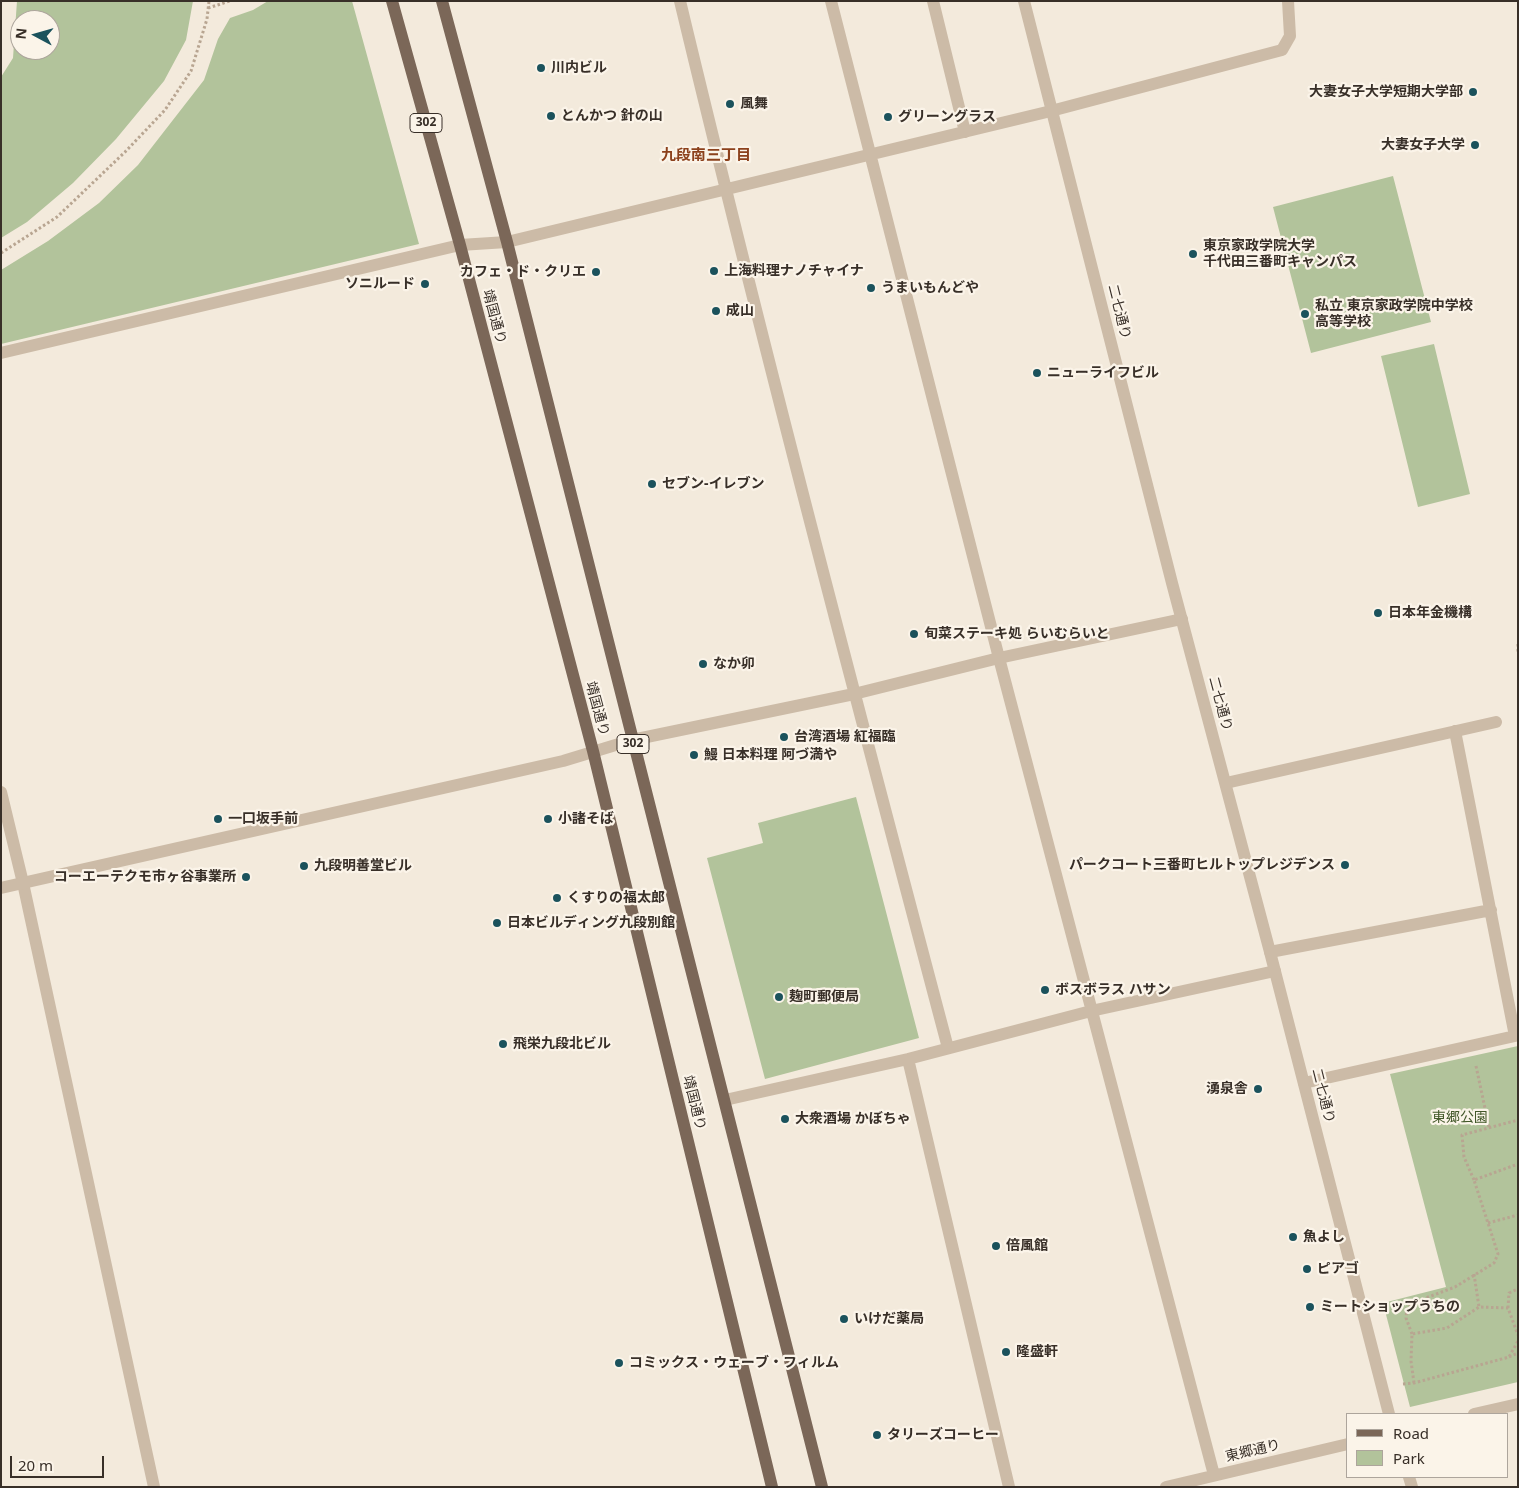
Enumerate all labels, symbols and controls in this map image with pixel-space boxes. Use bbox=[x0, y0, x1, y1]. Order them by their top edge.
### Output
north arrow bbox=[10, 10, 60, 60]
text: N bbox=[11, 27, 31, 40]
place label: 川内ビル bbox=[551, 60, 607, 76]
marker: 川内ビル bbox=[535, 62, 547, 74]
place label: 大妻女子大学短期大学部 bbox=[1309, 84, 1463, 100]
marker: 大妻女子大学短期大学部 bbox=[1467, 86, 1479, 98]
place label: 風舞 bbox=[740, 96, 768, 112]
marker: 風舞 bbox=[724, 98, 736, 110]
place label: とんかつ 針の山 bbox=[561, 108, 663, 124]
place label: グリーングラス bbox=[898, 109, 996, 125]
marker: とんかつ 針の山 bbox=[545, 110, 557, 122]
marker: グリーングラス bbox=[882, 111, 894, 123]
road number: 302 bbox=[410, 114, 442, 132]
place label: 大妻女子大学 bbox=[1381, 137, 1465, 153]
marker: 大妻女子大学 bbox=[1469, 139, 1481, 151]
district label: 九段南三丁目 bbox=[661, 147, 751, 165]
place label: 東京家政学院大学 千代田三番町キャンパス bbox=[1203, 238, 1357, 270]
marker: 東京家政学院大学 千代田三番町キャンパス bbox=[1187, 248, 1199, 260]
place label: 上海料理ナノチャイナ bbox=[724, 263, 864, 279]
place label: カフェ・ド・クリエ bbox=[460, 264, 586, 280]
marker: 上海料理ナノチャイナ bbox=[708, 265, 720, 277]
marker: カフェ・ド・クリエ bbox=[590, 266, 602, 278]
place label: ソニルード bbox=[345, 276, 415, 292]
marker: ソニルード bbox=[419, 278, 431, 290]
place label: うまいもんどや bbox=[881, 280, 979, 296]
marker: うまいもんどや bbox=[865, 282, 877, 294]
street label: 二七通り bbox=[1104, 283, 1134, 341]
street label: 靖国通り bbox=[479, 288, 509, 346]
place label: 私立 東京家政学院中学校 高等学校 bbox=[1315, 298, 1473, 331]
place label: 成山 bbox=[726, 303, 754, 319]
marker: 成山 bbox=[710, 305, 722, 317]
marker: 私立 東京家政学院中学校 高等学校 bbox=[1299, 308, 1311, 320]
place label: ニューライフビル bbox=[1047, 365, 1159, 381]
marker: ニューライフビル bbox=[1031, 367, 1043, 379]
place label: セブン-イレブン bbox=[662, 476, 764, 492]
marker: セブン-イレブン bbox=[646, 478, 658, 490]
place label: 日本年金機構 bbox=[1388, 605, 1472, 621]
marker: 日本年金機構 bbox=[1372, 607, 1384, 619]
place label: 旬菜ステーキ処 らいむらいと bbox=[924, 626, 1110, 642]
marker: 旬菜ステーキ処 らいむらいと bbox=[908, 628, 920, 640]
place label: なか卯 bbox=[713, 656, 755, 672]
marker: なか卯 bbox=[697, 658, 709, 670]
street label: 二七通り bbox=[1205, 675, 1235, 733]
street label: 靖国通り bbox=[582, 680, 612, 738]
place label: 台湾酒場 紅福臨 bbox=[794, 729, 896, 745]
marker: 台湾酒場 紅福臨 bbox=[778, 731, 790, 743]
road number: 302 bbox=[617, 734, 649, 754]
place label: 鰻 日本料理 阿づ満や bbox=[704, 747, 837, 763]
marker: 鰻 日本料理 阿づ満や bbox=[688, 749, 700, 761]
place label: 一口坂手前 bbox=[228, 811, 298, 827]
place label: 小諸そば bbox=[558, 811, 614, 827]
marker: 一口坂手前 bbox=[212, 813, 224, 825]
marker: 小諸そば bbox=[542, 813, 554, 825]
place label: パークコート三番町ヒルトップレジデンス bbox=[1069, 857, 1335, 873]
place label: 九段明善堂ビル bbox=[314, 858, 412, 874]
marker: パークコート三番町ヒルトップレジデンス bbox=[1339, 859, 1351, 871]
marker: 九段明善堂ビル bbox=[298, 860, 310, 872]
place label: コーエーテクモ市ヶ谷事業所 bbox=[54, 869, 236, 885]
marker: コーエーテクモ市ヶ谷事業所 bbox=[240, 871, 252, 883]
place label: くすりの福太郎 bbox=[567, 890, 665, 906]
marker: くすりの福太郎 bbox=[551, 892, 563, 904]
place label: 日本ビルディング九段別館 bbox=[507, 915, 675, 931]
marker: 日本ビルディング九段別館 bbox=[491, 917, 503, 929]
place label: ボスボラス ハサン bbox=[1055, 982, 1171, 998]
marker: ボスボラス ハサン bbox=[1039, 984, 1051, 996]
place label: 麹町郵便局 bbox=[789, 989, 859, 1005]
marker: 麹町郵便局 bbox=[773, 991, 785, 1003]
place label: 飛栄九段北ビル bbox=[513, 1036, 611, 1052]
marker: 飛栄九段北ビル bbox=[497, 1038, 509, 1050]
street label: 二七通り bbox=[1308, 1067, 1338, 1125]
street label: 靖国通り bbox=[679, 1074, 709, 1132]
place label: 湧泉舎 bbox=[1206, 1081, 1248, 1097]
marker: 湧泉舎 bbox=[1252, 1083, 1264, 1095]
park label: 東郷公園 bbox=[1432, 1110, 1488, 1126]
place label: 大衆酒場 かぼちゃ bbox=[795, 1111, 911, 1127]
marker: 大衆酒場 かぼちゃ bbox=[779, 1113, 791, 1125]
place label: 魚よし bbox=[1303, 1229, 1345, 1245]
marker: 魚よし bbox=[1287, 1231, 1299, 1243]
place label: 倍風館 bbox=[1006, 1238, 1048, 1254]
marker: 倍風館 bbox=[990, 1240, 1002, 1252]
place label: ピアゴ bbox=[1317, 1261, 1359, 1277]
marker: ピアゴ bbox=[1301, 1263, 1313, 1275]
place label: ミートショップうちの bbox=[1320, 1299, 1460, 1315]
marker: ミートショップうちの bbox=[1304, 1301, 1316, 1313]
place label: いけだ薬局 bbox=[854, 1311, 924, 1327]
marker: いけだ薬局 bbox=[838, 1313, 850, 1325]
place label: 隆盛軒 bbox=[1016, 1344, 1058, 1360]
marker: 隆盛軒 bbox=[1000, 1346, 1012, 1358]
place label: コミックス・ウェーブ・フィルム bbox=[629, 1355, 839, 1371]
marker: コミックス・ウェーブ・フィルム bbox=[613, 1357, 625, 1369]
legend bbox=[1346, 1413, 1509, 1478]
text: Road bbox=[1393, 1423, 1429, 1443]
place label: タリーズコーヒー bbox=[887, 1427, 999, 1443]
marker: タリーズコーヒー bbox=[871, 1429, 883, 1441]
street label: 東郷通り bbox=[1224, 1437, 1282, 1465]
scale bar bbox=[12, 1446, 106, 1478]
text: Park bbox=[1393, 1448, 1425, 1468]
text: 20 m bbox=[18, 1455, 53, 1475]

